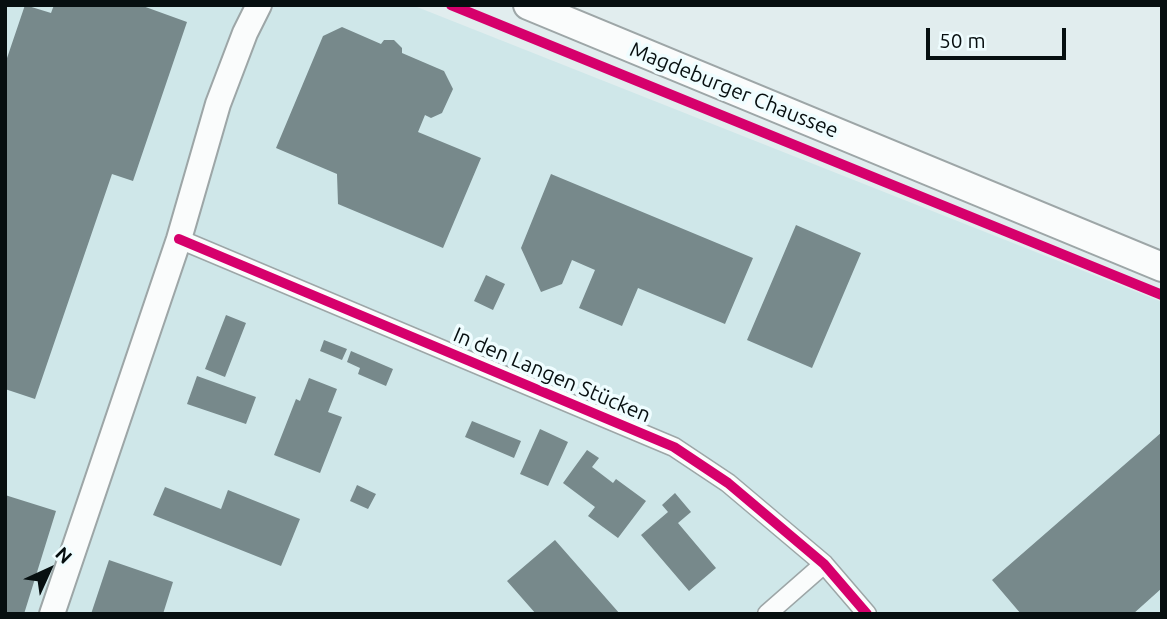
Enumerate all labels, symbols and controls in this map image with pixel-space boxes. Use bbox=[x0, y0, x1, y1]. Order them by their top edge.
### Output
scale bar bbox=[929, 14, 1069, 58]
text: 50 m bbox=[939, 28, 986, 52]
street label: Magdeburger Chaussee bbox=[626, 37, 842, 143]
street label: In den Langen Stücken bbox=[450, 322, 654, 428]
north arrow bbox=[14, 535, 84, 605]
text: N bbox=[51, 542, 77, 568]

